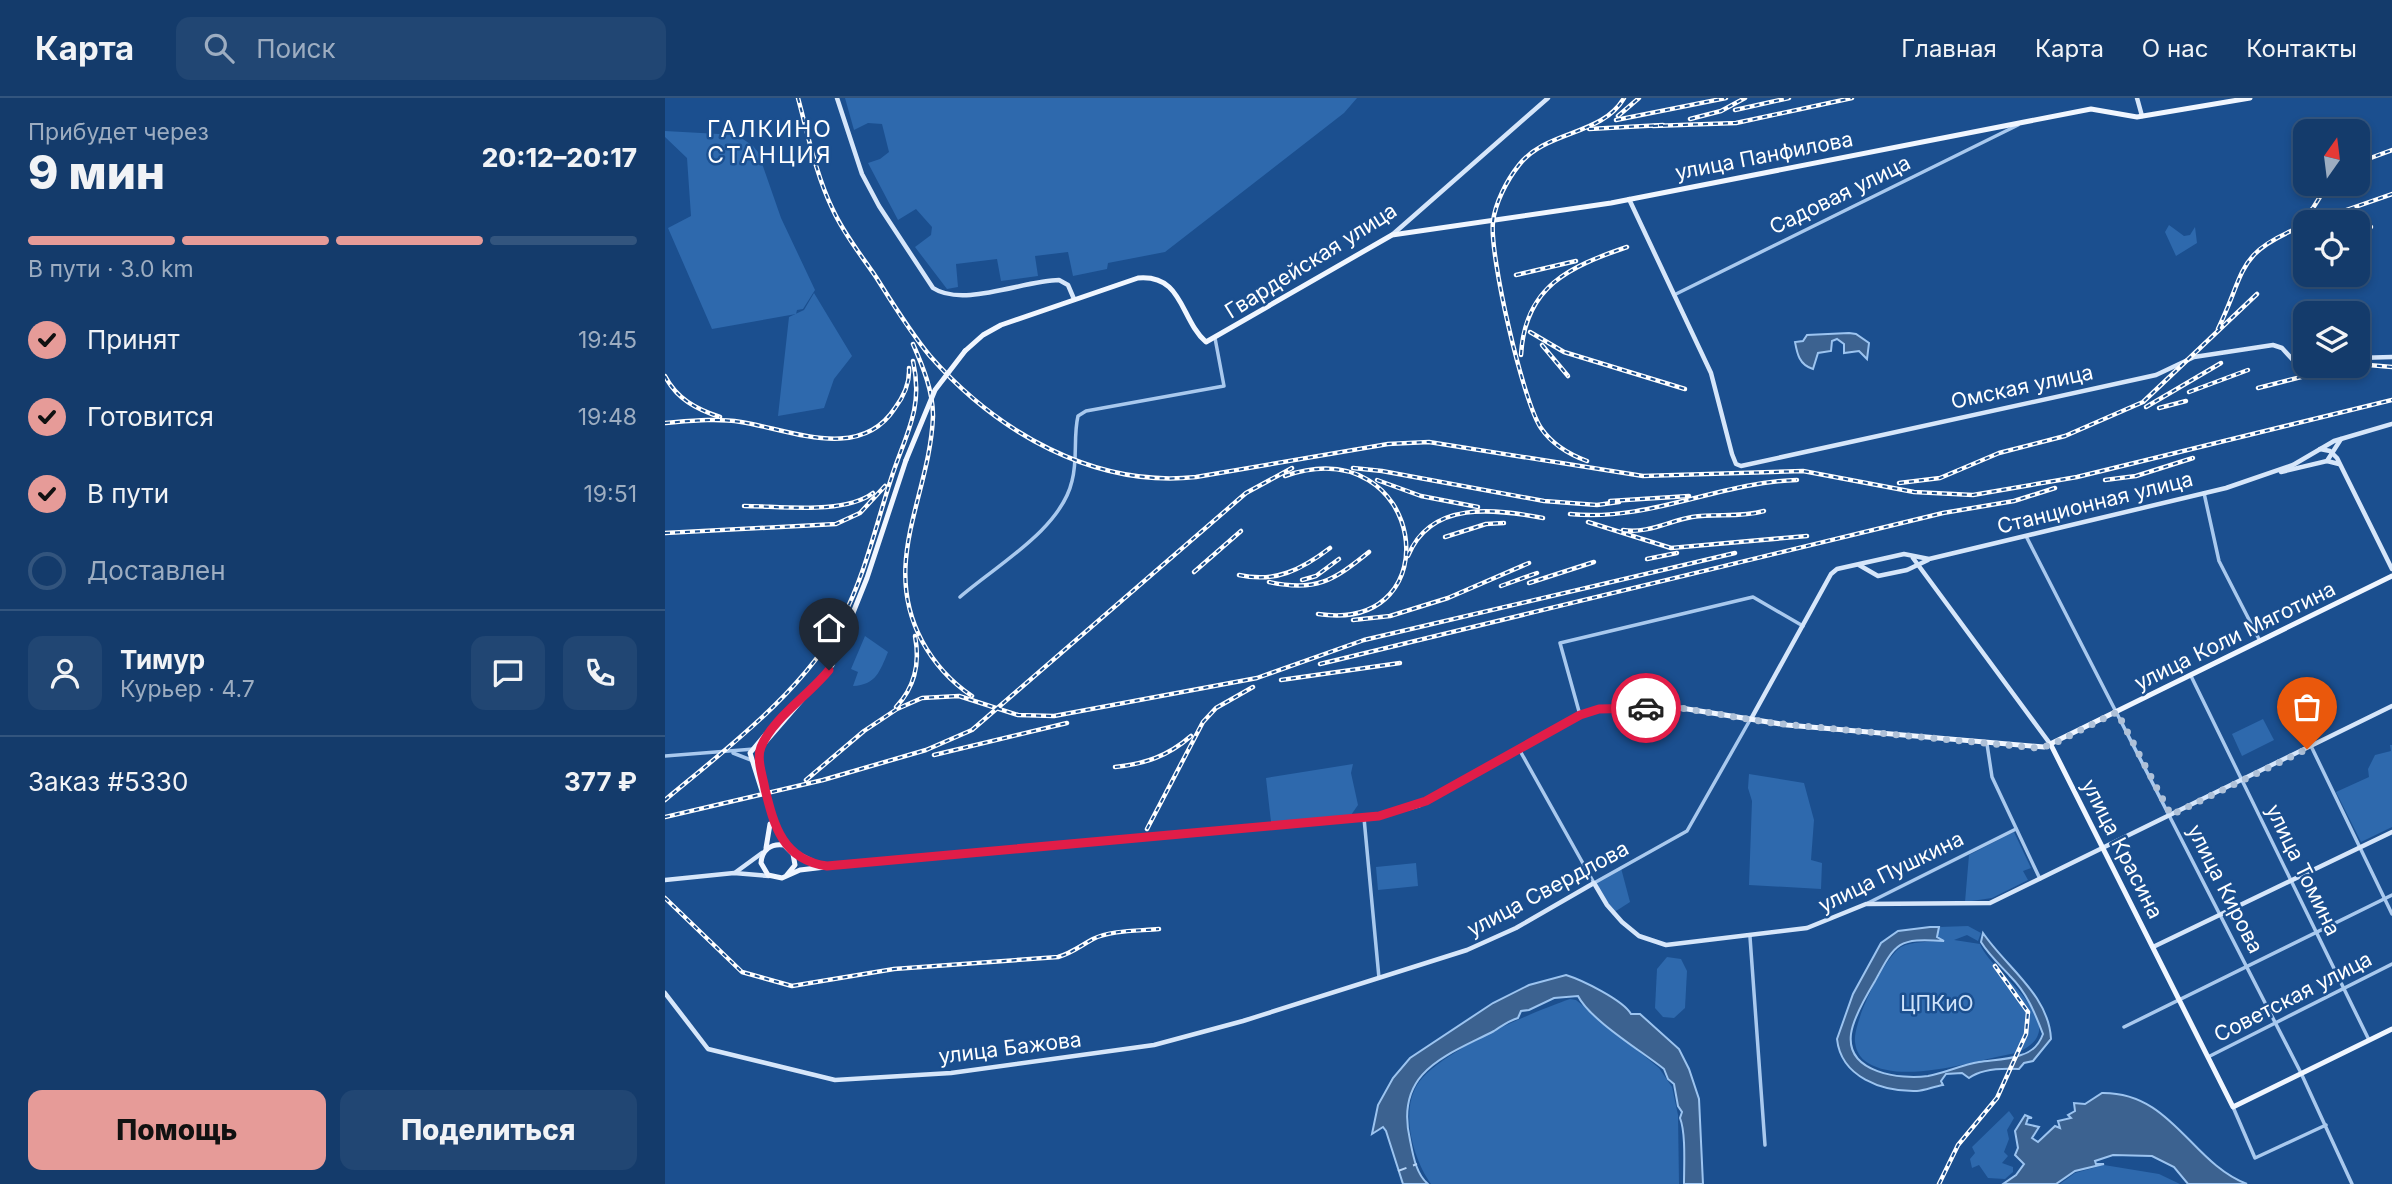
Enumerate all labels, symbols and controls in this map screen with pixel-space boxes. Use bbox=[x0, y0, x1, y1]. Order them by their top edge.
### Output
search box bbox=[176, 17, 666, 80]
text: Карта bbox=[35, 28, 134, 68]
icon: search bbox=[200, 29, 238, 67]
text: Поиск bbox=[256, 33, 335, 64]
text: Главная bbox=[1901, 34, 1997, 63]
text: Карта bbox=[2035, 34, 2104, 63]
text: О нас bbox=[2142, 34, 2208, 63]
text: Контакты bbox=[2246, 34, 2357, 63]
district label: ГАЛКИНО СТАНЦИЯ bbox=[707, 115, 833, 169]
text: Прибудет через bbox=[28, 118, 209, 146]
north arrow bbox=[2293, 119, 2369, 196]
map controls bbox=[2293, 119, 2370, 378]
street label: улица Панфилова bbox=[1673, 126, 1855, 185]
text: 20:12–20:17 bbox=[482, 142, 637, 173]
text: 9 мин bbox=[28, 144, 165, 200]
street label: Садовая улица bbox=[1765, 150, 1914, 239]
street label: Гвардейская улица bbox=[1220, 198, 1401, 324]
button: locate bbox=[2293, 210, 2370, 287]
text: В пути · 3.0 km bbox=[28, 255, 194, 283]
button: layers bbox=[2293, 301, 2370, 378]
icon: check bbox=[28, 321, 66, 359]
text: Принят bbox=[87, 324, 180, 355]
text: 19:45 bbox=[578, 326, 637, 354]
street label: Омская улица bbox=[1949, 359, 2095, 414]
icon: check bbox=[28, 398, 66, 436]
text: Готовится bbox=[87, 401, 214, 432]
text: 19:48 bbox=[578, 403, 637, 431]
street label: Станционная улица bbox=[1994, 466, 2195, 539]
icon: check bbox=[28, 475, 66, 513]
text: В пути bbox=[87, 478, 169, 509]
text: 19:51 bbox=[583, 480, 637, 508]
text: Доставлен bbox=[87, 555, 226, 586]
street label: улица Коли Мяготина bbox=[2130, 576, 2339, 695]
pin bbox=[799, 598, 859, 670]
icon: home bbox=[810, 609, 848, 647]
button: person bbox=[28, 636, 102, 710]
button: chat bbox=[471, 636, 545, 710]
button: phone bbox=[563, 636, 637, 710]
text: Тимур bbox=[120, 644, 205, 675]
courier bbox=[1611, 673, 1681, 743]
text: Курьер · 4.7 bbox=[120, 675, 255, 703]
pin bbox=[2277, 677, 2337, 749]
icon: bag bbox=[2288, 688, 2326, 726]
icon: car bbox=[1627, 689, 1665, 727]
text: Заказ #5330 bbox=[28, 766, 188, 797]
text: 377 ₽ bbox=[564, 766, 637, 797]
street label: улица Красина bbox=[2077, 775, 2168, 923]
street label: улица Томина bbox=[2261, 800, 2346, 939]
street label: улица Кирова bbox=[2182, 820, 2269, 957]
street label: улица Пушкина bbox=[1814, 826, 1967, 917]
street label: улица Свердлова bbox=[1463, 835, 1633, 942]
street label: Советская улица bbox=[2210, 946, 2376, 1047]
park label: ЦПКиО bbox=[1900, 991, 1974, 1016]
street label: улица Бажова bbox=[937, 1026, 1083, 1069]
button: Помощь bbox=[28, 1090, 326, 1170]
button: Поделиться bbox=[340, 1090, 637, 1170]

